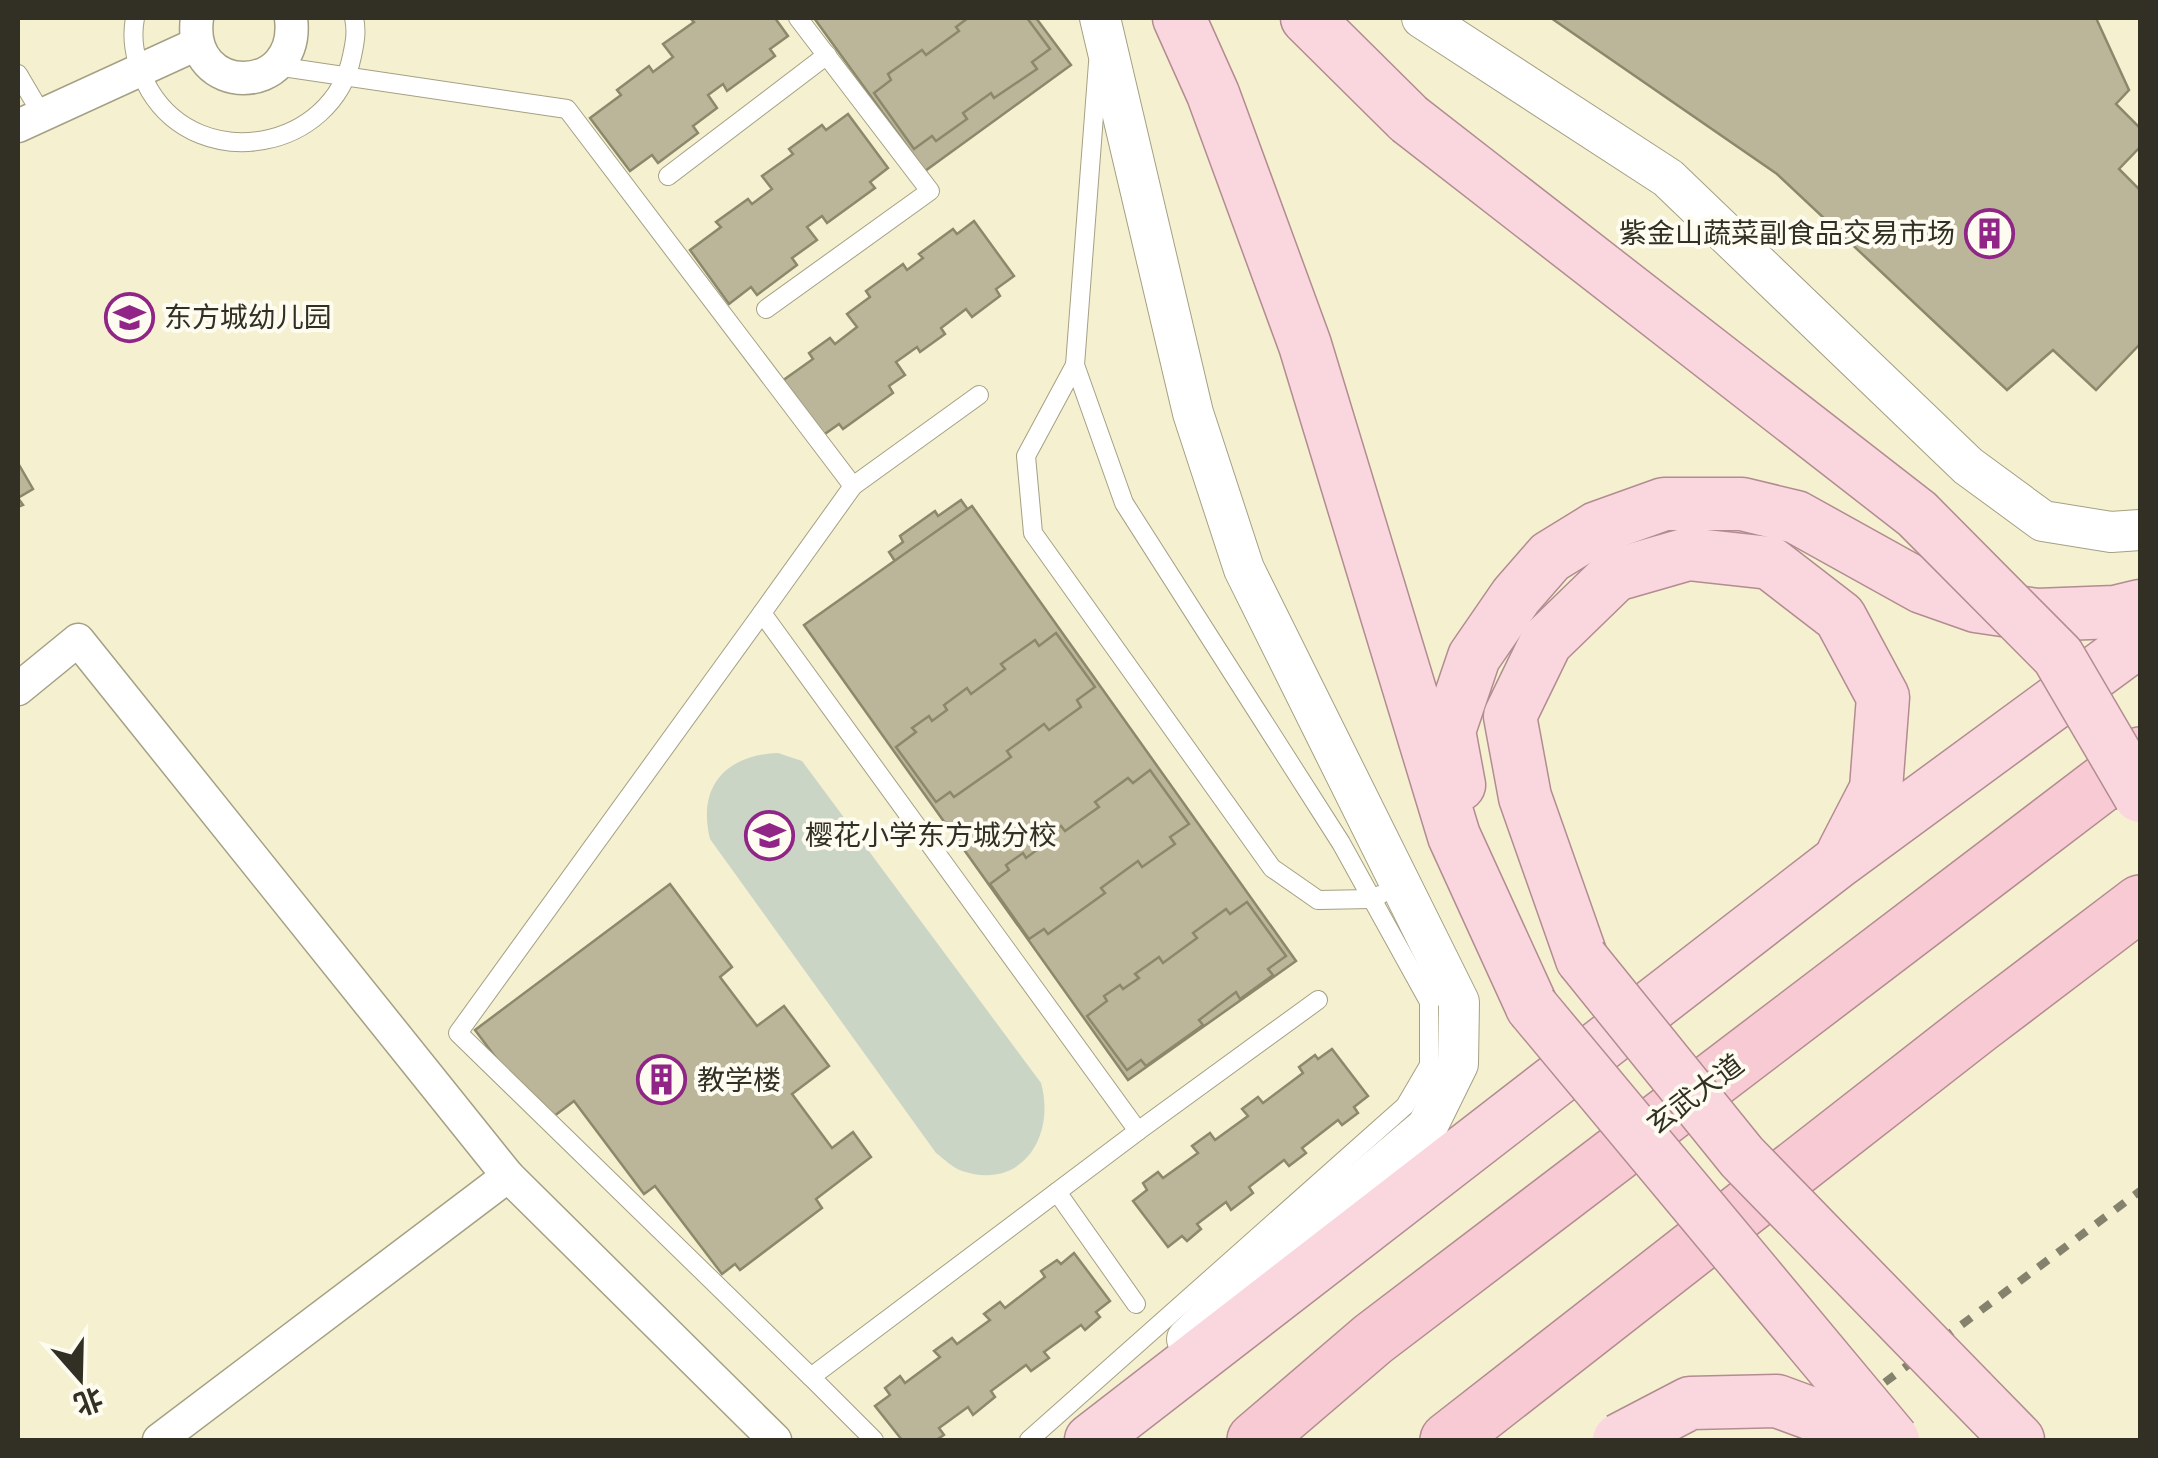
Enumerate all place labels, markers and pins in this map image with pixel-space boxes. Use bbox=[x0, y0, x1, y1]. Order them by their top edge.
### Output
building icon: 紫金山蔬菜副食品交易市场 bbox=[1964, 207, 2016, 259]
place label: 紫金山蔬菜副食品交易市场 bbox=[1619, 217, 1955, 251]
school or university icon: 东方城幼儿园 bbox=[103, 291, 155, 343]
place label: 东方城幼儿园 bbox=[164, 301, 332, 335]
school or university icon: 樱花小学东方城分校 bbox=[744, 809, 796, 861]
place label: 樱花小学东方城分校 bbox=[805, 819, 1057, 853]
building icon: 教学楼 bbox=[636, 1054, 688, 1106]
place label: 教学楼 bbox=[697, 1064, 781, 1098]

